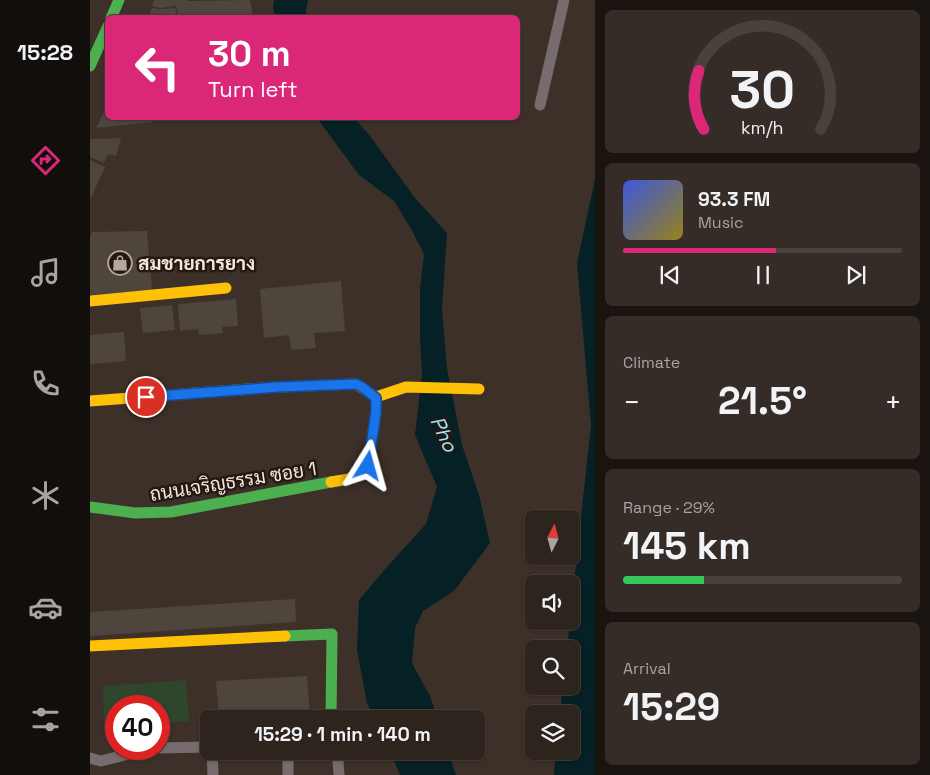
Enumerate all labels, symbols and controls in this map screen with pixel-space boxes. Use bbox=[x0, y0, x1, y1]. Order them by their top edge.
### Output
text: 30 m bbox=[208, 32, 291, 76]
icon: left bbox=[125, 35, 190, 100]
text: 15:28 bbox=[17, 38, 73, 66]
text: 30 bbox=[730, 57, 795, 123]
text: Turn left bbox=[208, 75, 298, 103]
text: km/h bbox=[741, 116, 784, 139]
icon: directions bbox=[28, 143, 63, 178]
text: 93.3 FM bbox=[698, 187, 770, 212]
text: Music bbox=[698, 212, 744, 233]
shop icon: สมชายการยาง bbox=[107, 250, 133, 276]
place label: สมชายการยาง bbox=[138, 251, 255, 276]
icon: music bbox=[28, 255, 63, 290]
icon: previous bbox=[656, 261, 684, 289]
icon: pause bbox=[749, 261, 777, 289]
icon: next bbox=[842, 261, 870, 289]
text: Climate bbox=[623, 352, 680, 373]
icon: phone bbox=[28, 366, 63, 401]
pin bbox=[125, 376, 167, 418]
text: 21.5° bbox=[718, 377, 807, 425]
icon: arrive bbox=[132, 383, 160, 411]
text: − bbox=[623, 384, 640, 420]
text: + bbox=[885, 384, 902, 420]
water label: Pho bbox=[424, 412, 464, 457]
position arrow bbox=[341, 439, 393, 491]
street label: ถนนเจริญธรรม ซอย 1 bbox=[148, 456, 318, 507]
icon: climate bbox=[28, 478, 63, 513]
text: Range · 29% bbox=[623, 497, 715, 518]
north arrow bbox=[525, 510, 580, 565]
map controls bbox=[525, 510, 580, 760]
text: 145 km bbox=[623, 522, 751, 570]
button: sound bbox=[525, 575, 580, 630]
icon: car bbox=[28, 590, 63, 625]
button: search bbox=[525, 640, 580, 695]
text: Arrival bbox=[623, 658, 671, 679]
text: 15:29 bbox=[623, 683, 720, 731]
speed limit sign: 40 bbox=[105, 695, 170, 760]
icon: filters bbox=[28, 702, 63, 737]
button: layers bbox=[525, 705, 580, 760]
text: 15:29 · 1 min · 140 m bbox=[254, 722, 431, 747]

